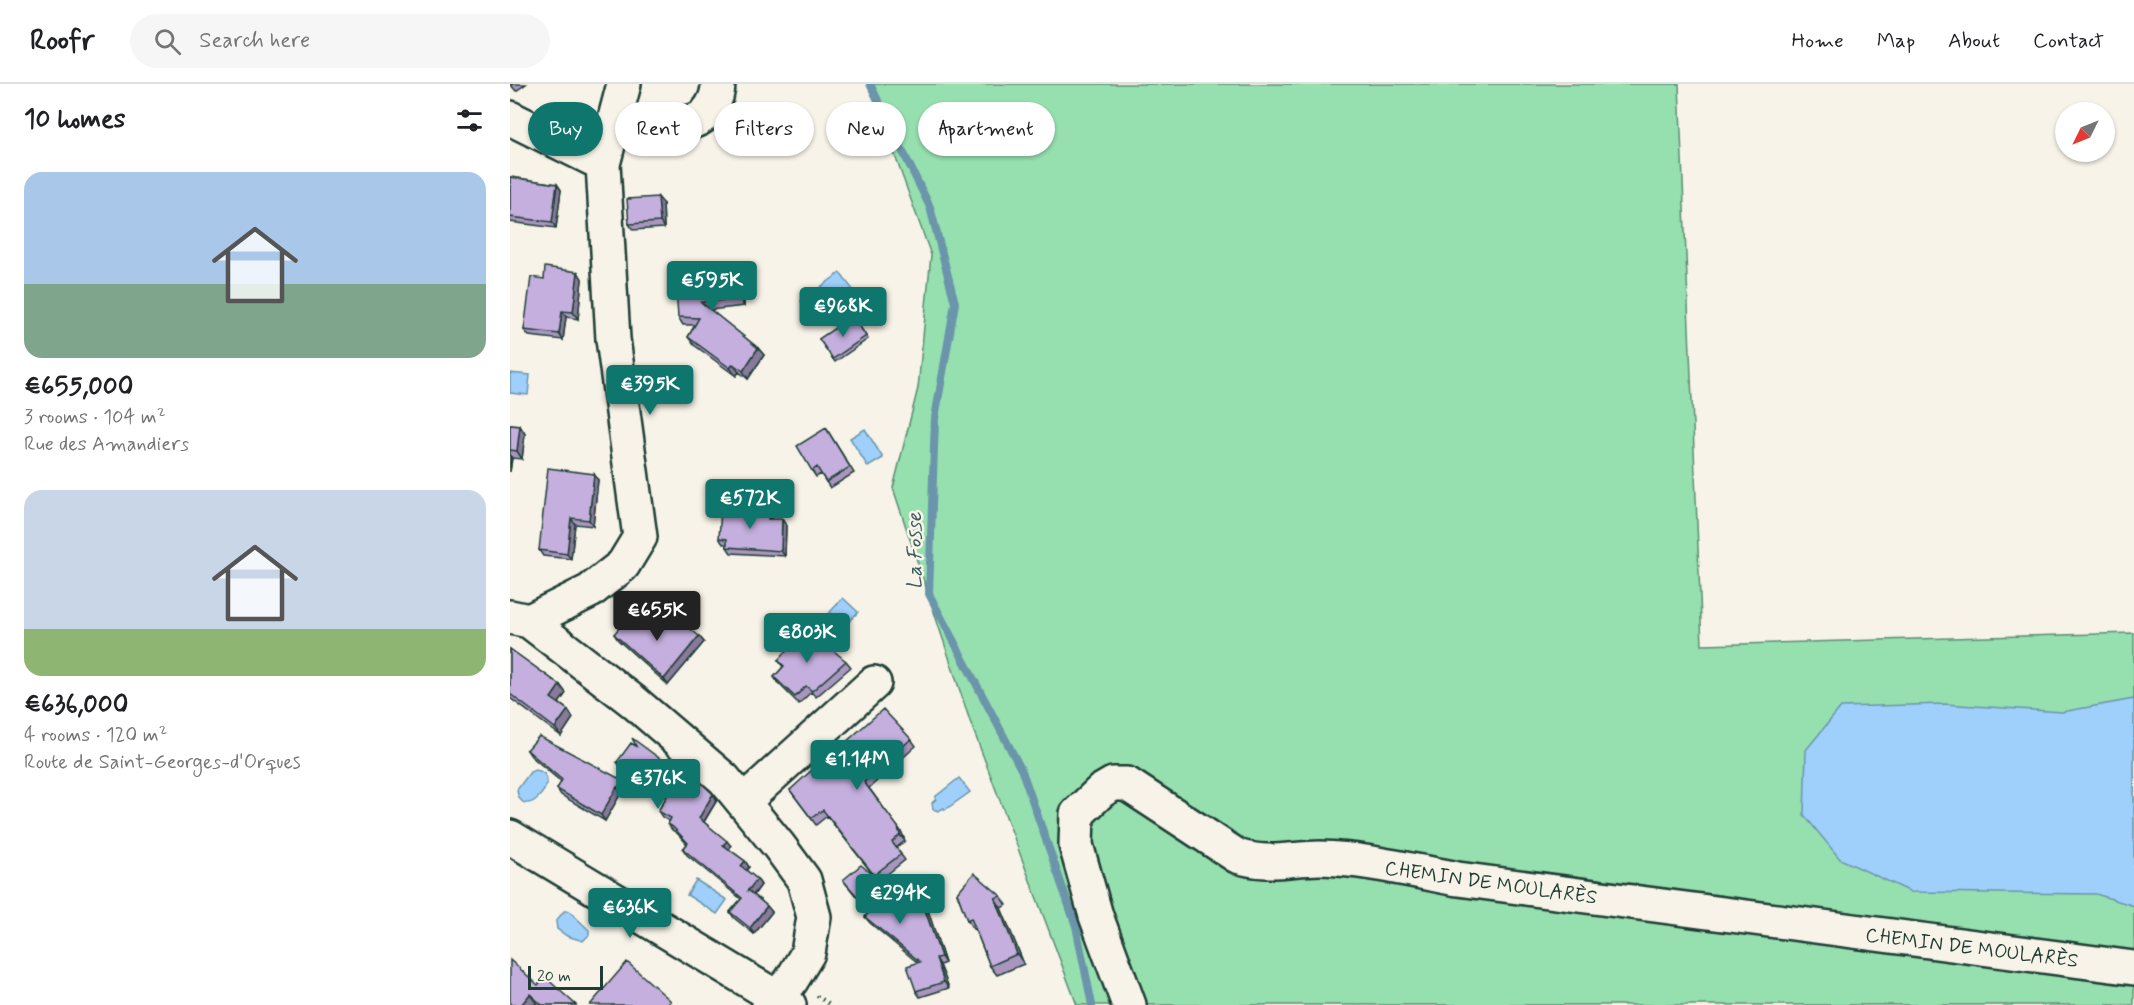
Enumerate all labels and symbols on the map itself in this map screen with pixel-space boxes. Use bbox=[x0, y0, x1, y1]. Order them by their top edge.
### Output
north arrow bbox=[2055, 102, 2115, 162]
pin: €595K bbox=[670, 261, 754, 312]
pin: €968K bbox=[801, 287, 885, 338]
pin: €395K bbox=[608, 365, 692, 416]
pin: €572K bbox=[708, 479, 792, 530]
water label: La Fosse bbox=[901, 511, 929, 590]
pin: €655K bbox=[615, 591, 699, 642]
pin: €803K bbox=[765, 613, 849, 664]
pin: €1.14M bbox=[808, 740, 906, 791]
pin: €376K bbox=[616, 759, 700, 810]
street label: CHEMIN DE MOULARÈS bbox=[1383, 855, 1599, 912]
pin: €294K bbox=[858, 874, 942, 925]
pin: €636K bbox=[588, 888, 672, 939]
street label: CHEMIN DE MOULARÈS bbox=[1864, 922, 2080, 975]
scale bar bbox=[528, 963, 603, 990]

